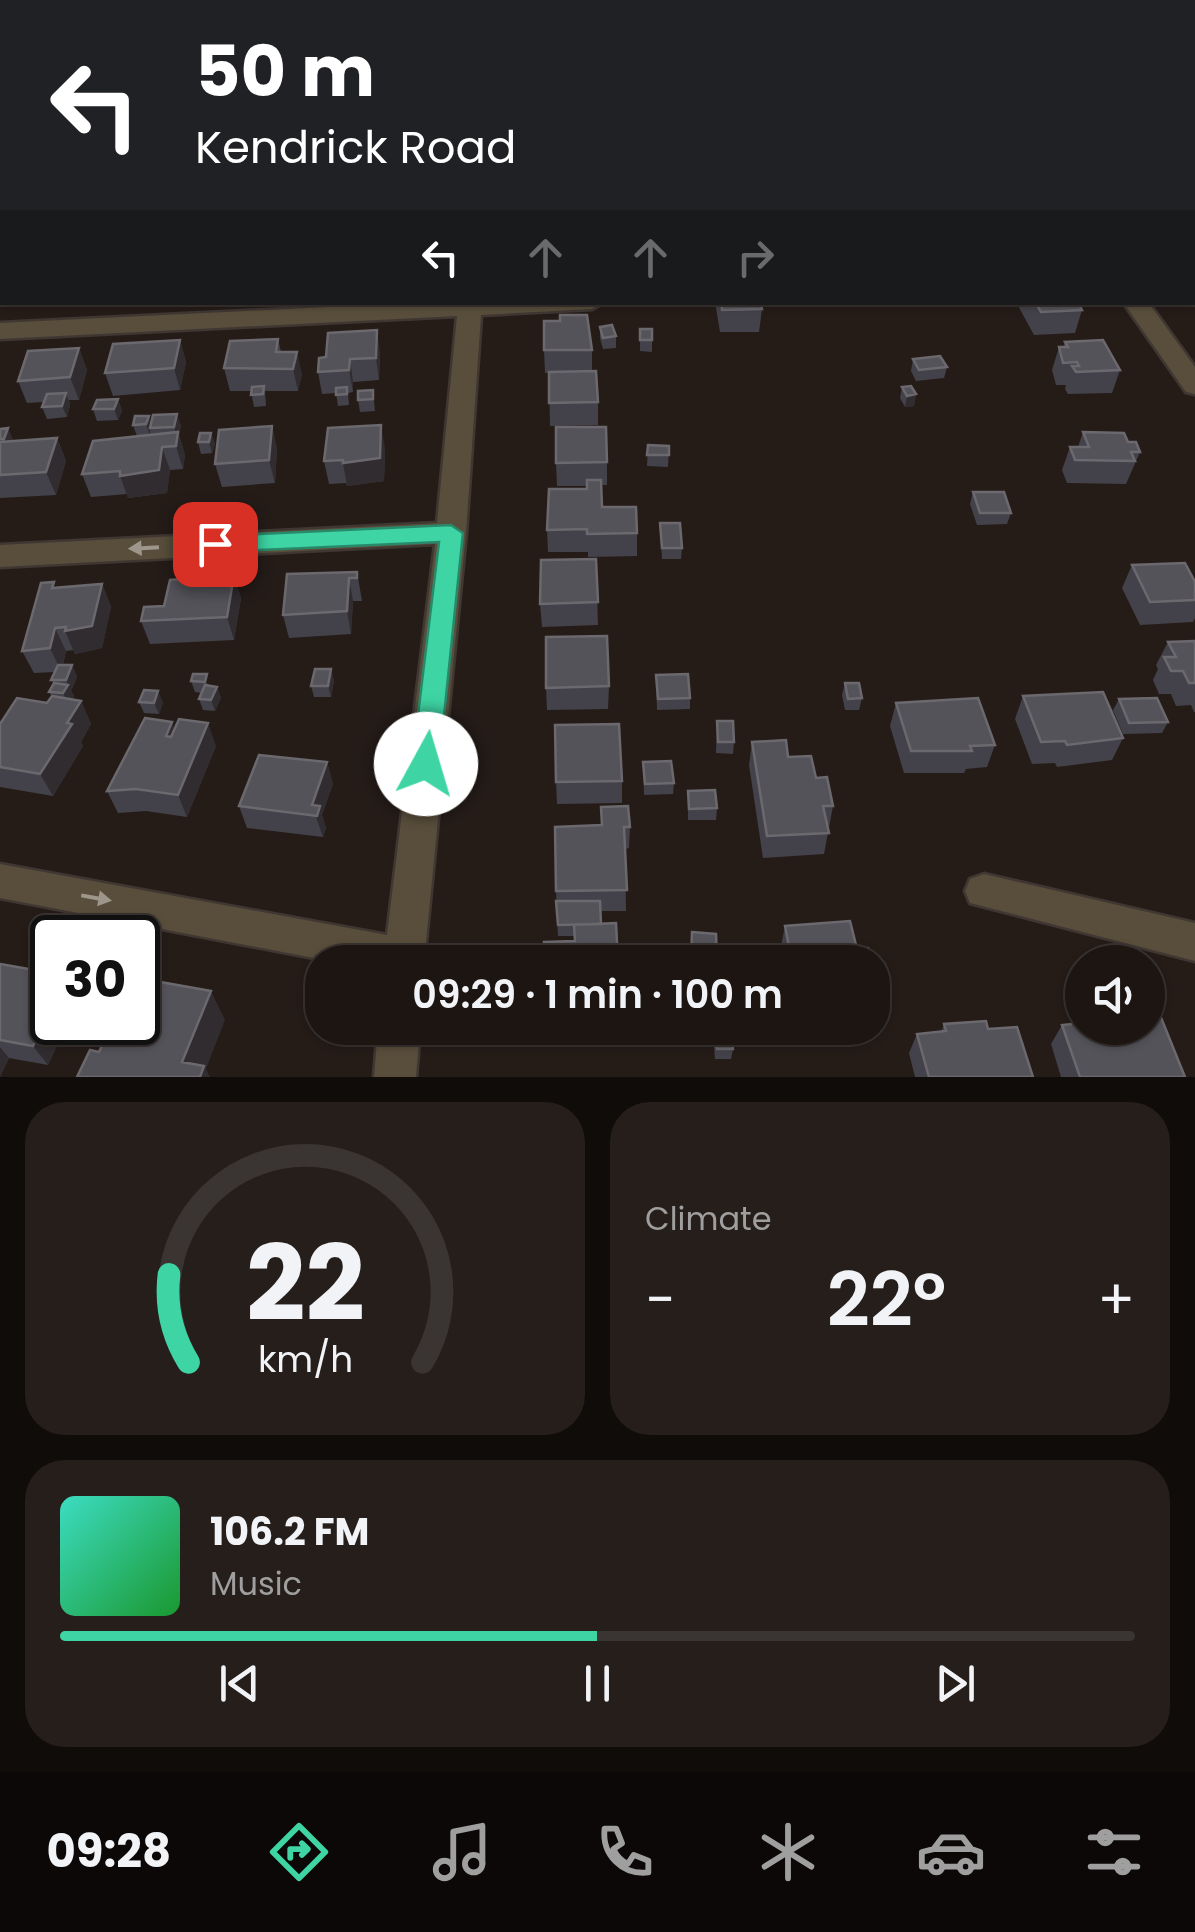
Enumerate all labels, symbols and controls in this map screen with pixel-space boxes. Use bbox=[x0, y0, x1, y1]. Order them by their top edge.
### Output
text: 50 m bbox=[195, 22, 375, 121]
icon: left bbox=[30, 40, 160, 170]
text: Kendrick Road bbox=[195, 116, 516, 179]
icon: left bbox=[413, 230, 468, 285]
icon: ahead bbox=[518, 230, 573, 285]
icon: ahead bbox=[623, 230, 678, 285]
icon: right bbox=[728, 230, 783, 285]
pin bbox=[173, 502, 258, 587]
icon: arrive bbox=[188, 517, 243, 572]
one-way arrow bbox=[128, 540, 160, 556]
position arrow bbox=[374, 712, 478, 816]
one-way arrow bbox=[81, 891, 112, 906]
speed limit sign: 30 bbox=[30, 915, 160, 1045]
map controls bbox=[1065, 945, 1165, 1045]
button: sound bbox=[1065, 945, 1165, 1045]
text: 09:29 · 1 min · 100 m bbox=[412, 968, 783, 1021]
text: Climate bbox=[645, 1196, 772, 1241]
text: 22 bbox=[246, 1211, 364, 1356]
text: 22° bbox=[827, 1247, 946, 1352]
text: − bbox=[645, 1261, 675, 1338]
text: + bbox=[1097, 1261, 1135, 1338]
text: km/h bbox=[257, 1334, 353, 1385]
text: 106.2 FM bbox=[210, 1505, 369, 1558]
text: Music bbox=[210, 1561, 302, 1606]
icon: previous bbox=[212, 1656, 267, 1711]
icon: pause bbox=[570, 1656, 625, 1711]
icon: next bbox=[928, 1656, 983, 1711]
icon: directions bbox=[264, 1817, 334, 1887]
icon: music bbox=[427, 1817, 497, 1887]
icon: phone bbox=[590, 1817, 660, 1887]
icon: climate bbox=[753, 1817, 823, 1887]
icon: car bbox=[916, 1817, 986, 1887]
icon: filters bbox=[1079, 1817, 1149, 1887]
text: 09:28 bbox=[46, 1820, 171, 1883]

